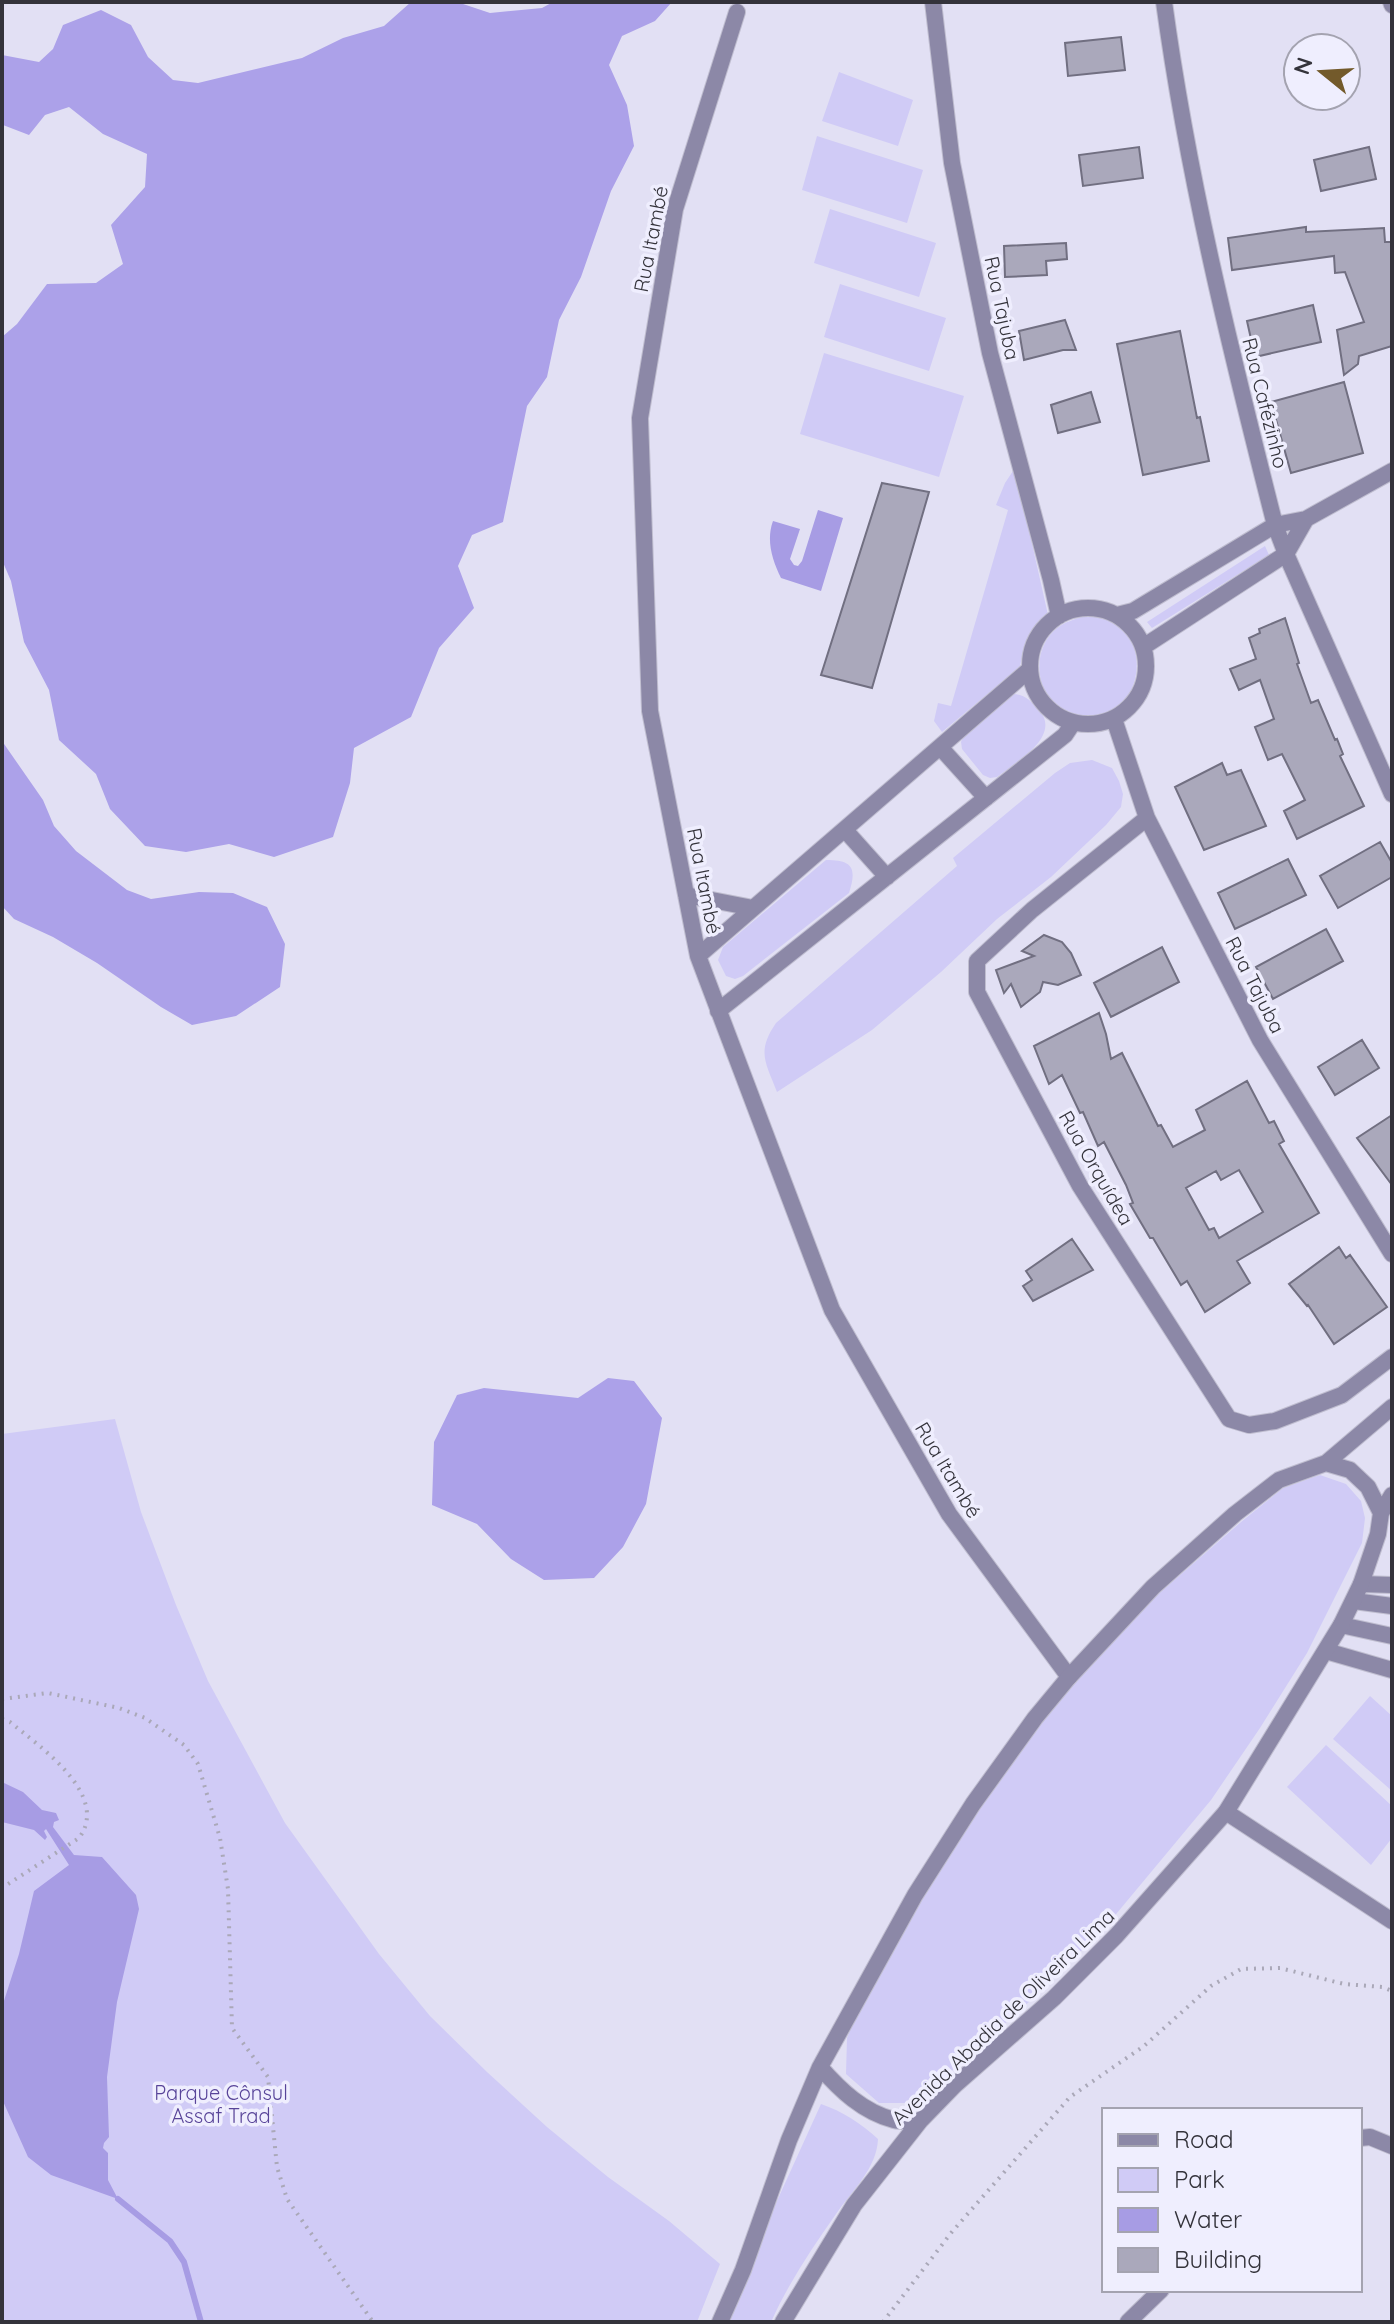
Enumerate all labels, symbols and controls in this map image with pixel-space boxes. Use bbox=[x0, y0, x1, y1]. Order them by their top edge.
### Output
north arrow bbox=[1282, 32, 1362, 112]
text: N bbox=[1287, 54, 1319, 78]
street label: Rua Itambé bbox=[628, 184, 673, 294]
street label: Rua Tajuba bbox=[979, 254, 1026, 362]
street label: Rua Cafézinho bbox=[1237, 335, 1294, 471]
street label: Rua Itambé bbox=[682, 826, 727, 936]
street label: Rua Tajuba bbox=[1220, 932, 1291, 1037]
street label: Rua Orquídea bbox=[1054, 1106, 1139, 1229]
street label: Rua Itambé bbox=[910, 1417, 987, 1522]
street label: Avenida Abadia de Oliveira Lima bbox=[886, 1903, 1119, 2130]
park label: Parque Cônsul Assaf Trad bbox=[154, 2080, 288, 2128]
legend bbox=[1102, 2108, 1362, 2292]
text: Road bbox=[1174, 2124, 1234, 2154]
text: Park bbox=[1174, 2164, 1225, 2194]
text: Water bbox=[1174, 2204, 1242, 2234]
text: Building bbox=[1174, 2244, 1262, 2274]

